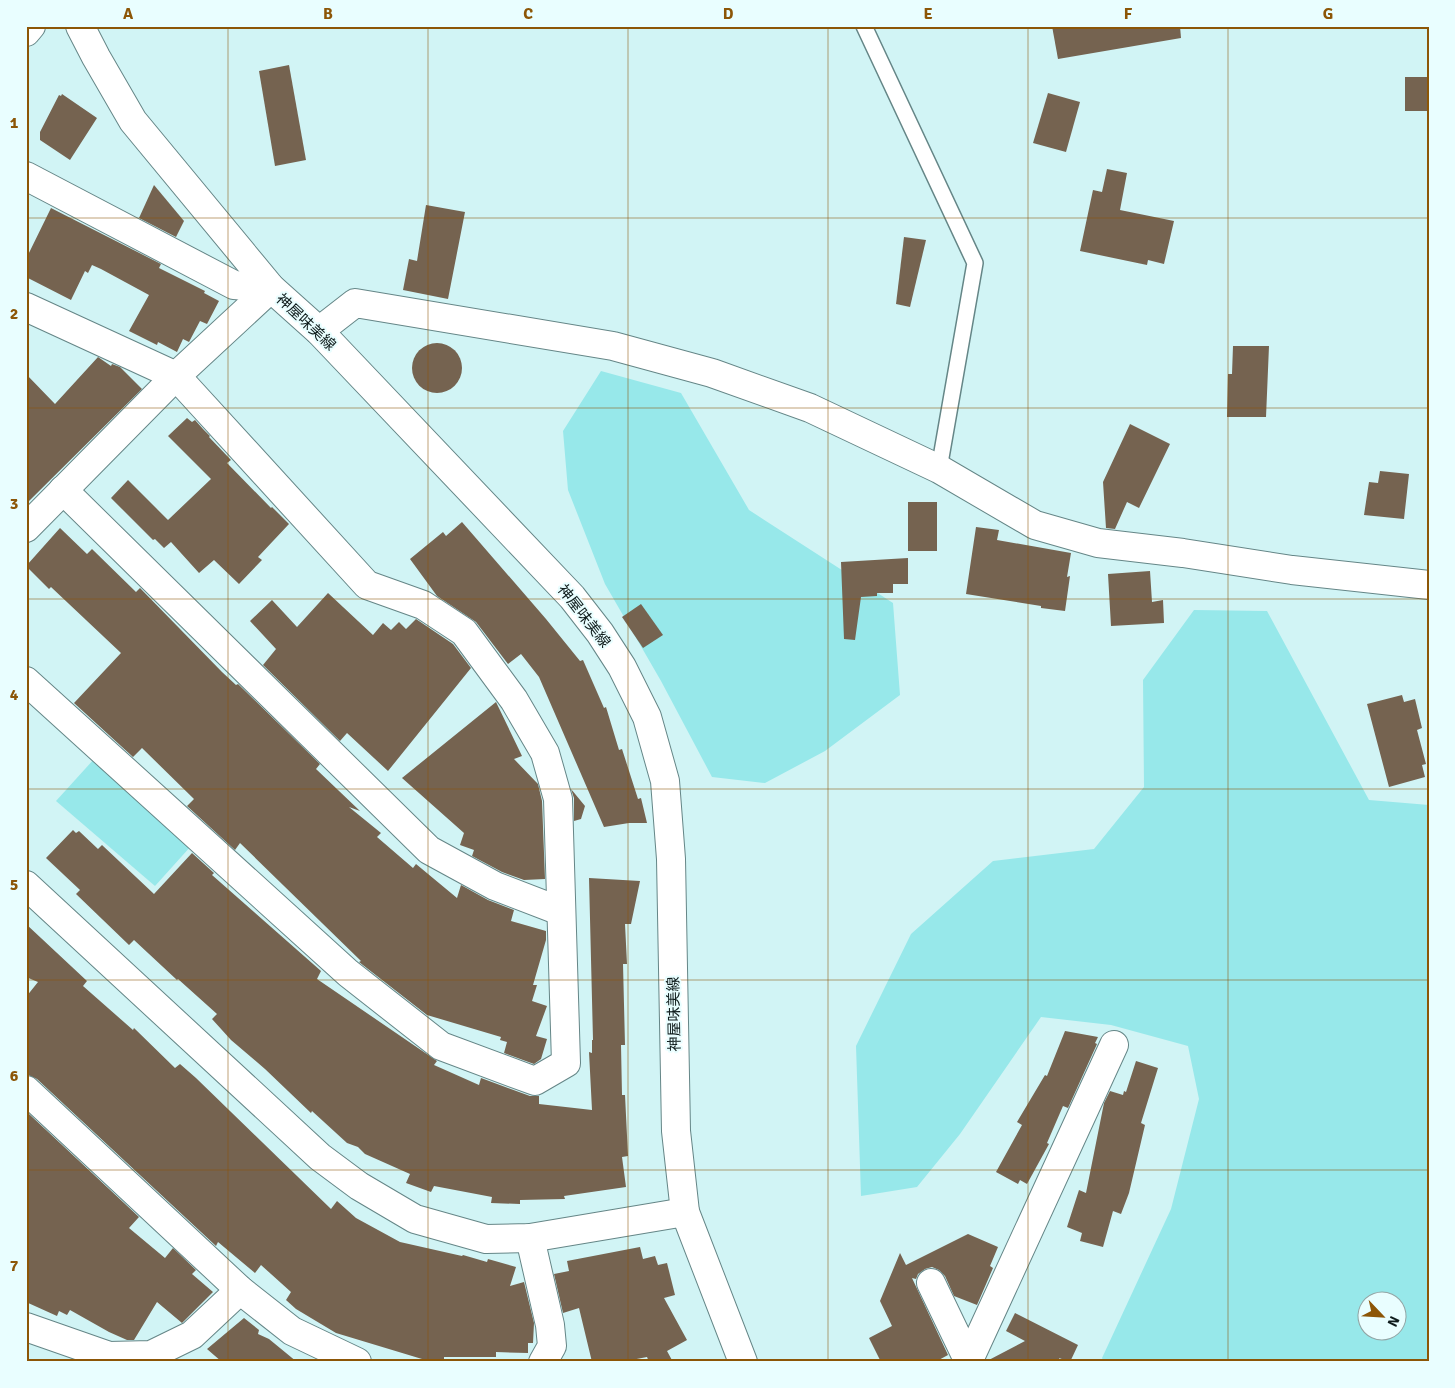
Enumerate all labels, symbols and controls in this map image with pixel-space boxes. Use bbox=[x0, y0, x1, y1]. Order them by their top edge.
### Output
text: A bbox=[123, 4, 134, 24]
text: B bbox=[323, 4, 333, 24]
text: C bbox=[523, 4, 533, 24]
text: D bbox=[723, 4, 734, 24]
text: E bbox=[923, 4, 933, 24]
text: F bbox=[1124, 4, 1133, 24]
text: G bbox=[1323, 4, 1333, 24]
text: 1 bbox=[10, 113, 19, 133]
street label: 神屋味美線 bbox=[272, 290, 340, 354]
text: 2 bbox=[10, 304, 18, 324]
text: 3 bbox=[10, 494, 18, 514]
street label: 神屋味美線 bbox=[554, 581, 614, 651]
text: 4 bbox=[10, 685, 19, 705]
text: 5 bbox=[10, 875, 18, 895]
street label: 神屋味美線 bbox=[664, 976, 684, 1052]
text: 6 bbox=[10, 1066, 19, 1086]
text: 7 bbox=[10, 1256, 19, 1276]
north arrow bbox=[1358, 1290, 1408, 1340]
text: N bbox=[1384, 1313, 1403, 1329]

